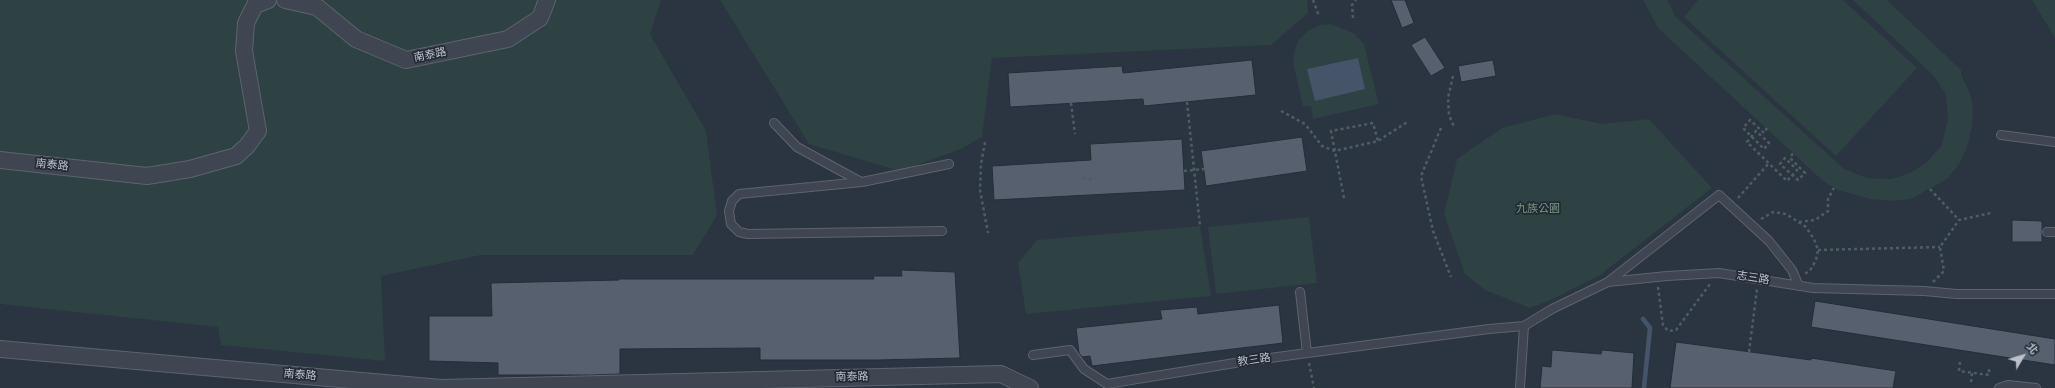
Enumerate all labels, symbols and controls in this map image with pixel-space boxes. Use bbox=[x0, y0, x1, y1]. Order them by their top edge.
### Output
street label: 南泰路 bbox=[413, 45, 447, 65]
street label: 南泰路 bbox=[35, 157, 69, 173]
park label: 九族公園 bbox=[1516, 202, 1560, 216]
street label: 志三路 bbox=[1736, 269, 1770, 287]
north arrow bbox=[2003, 336, 2043, 376]
text: 北 bbox=[2024, 340, 2041, 357]
street label: 教三路 bbox=[1237, 351, 1271, 369]
street label: 南泰路 bbox=[283, 367, 317, 383]
street label: 南泰路 bbox=[835, 370, 869, 384]

